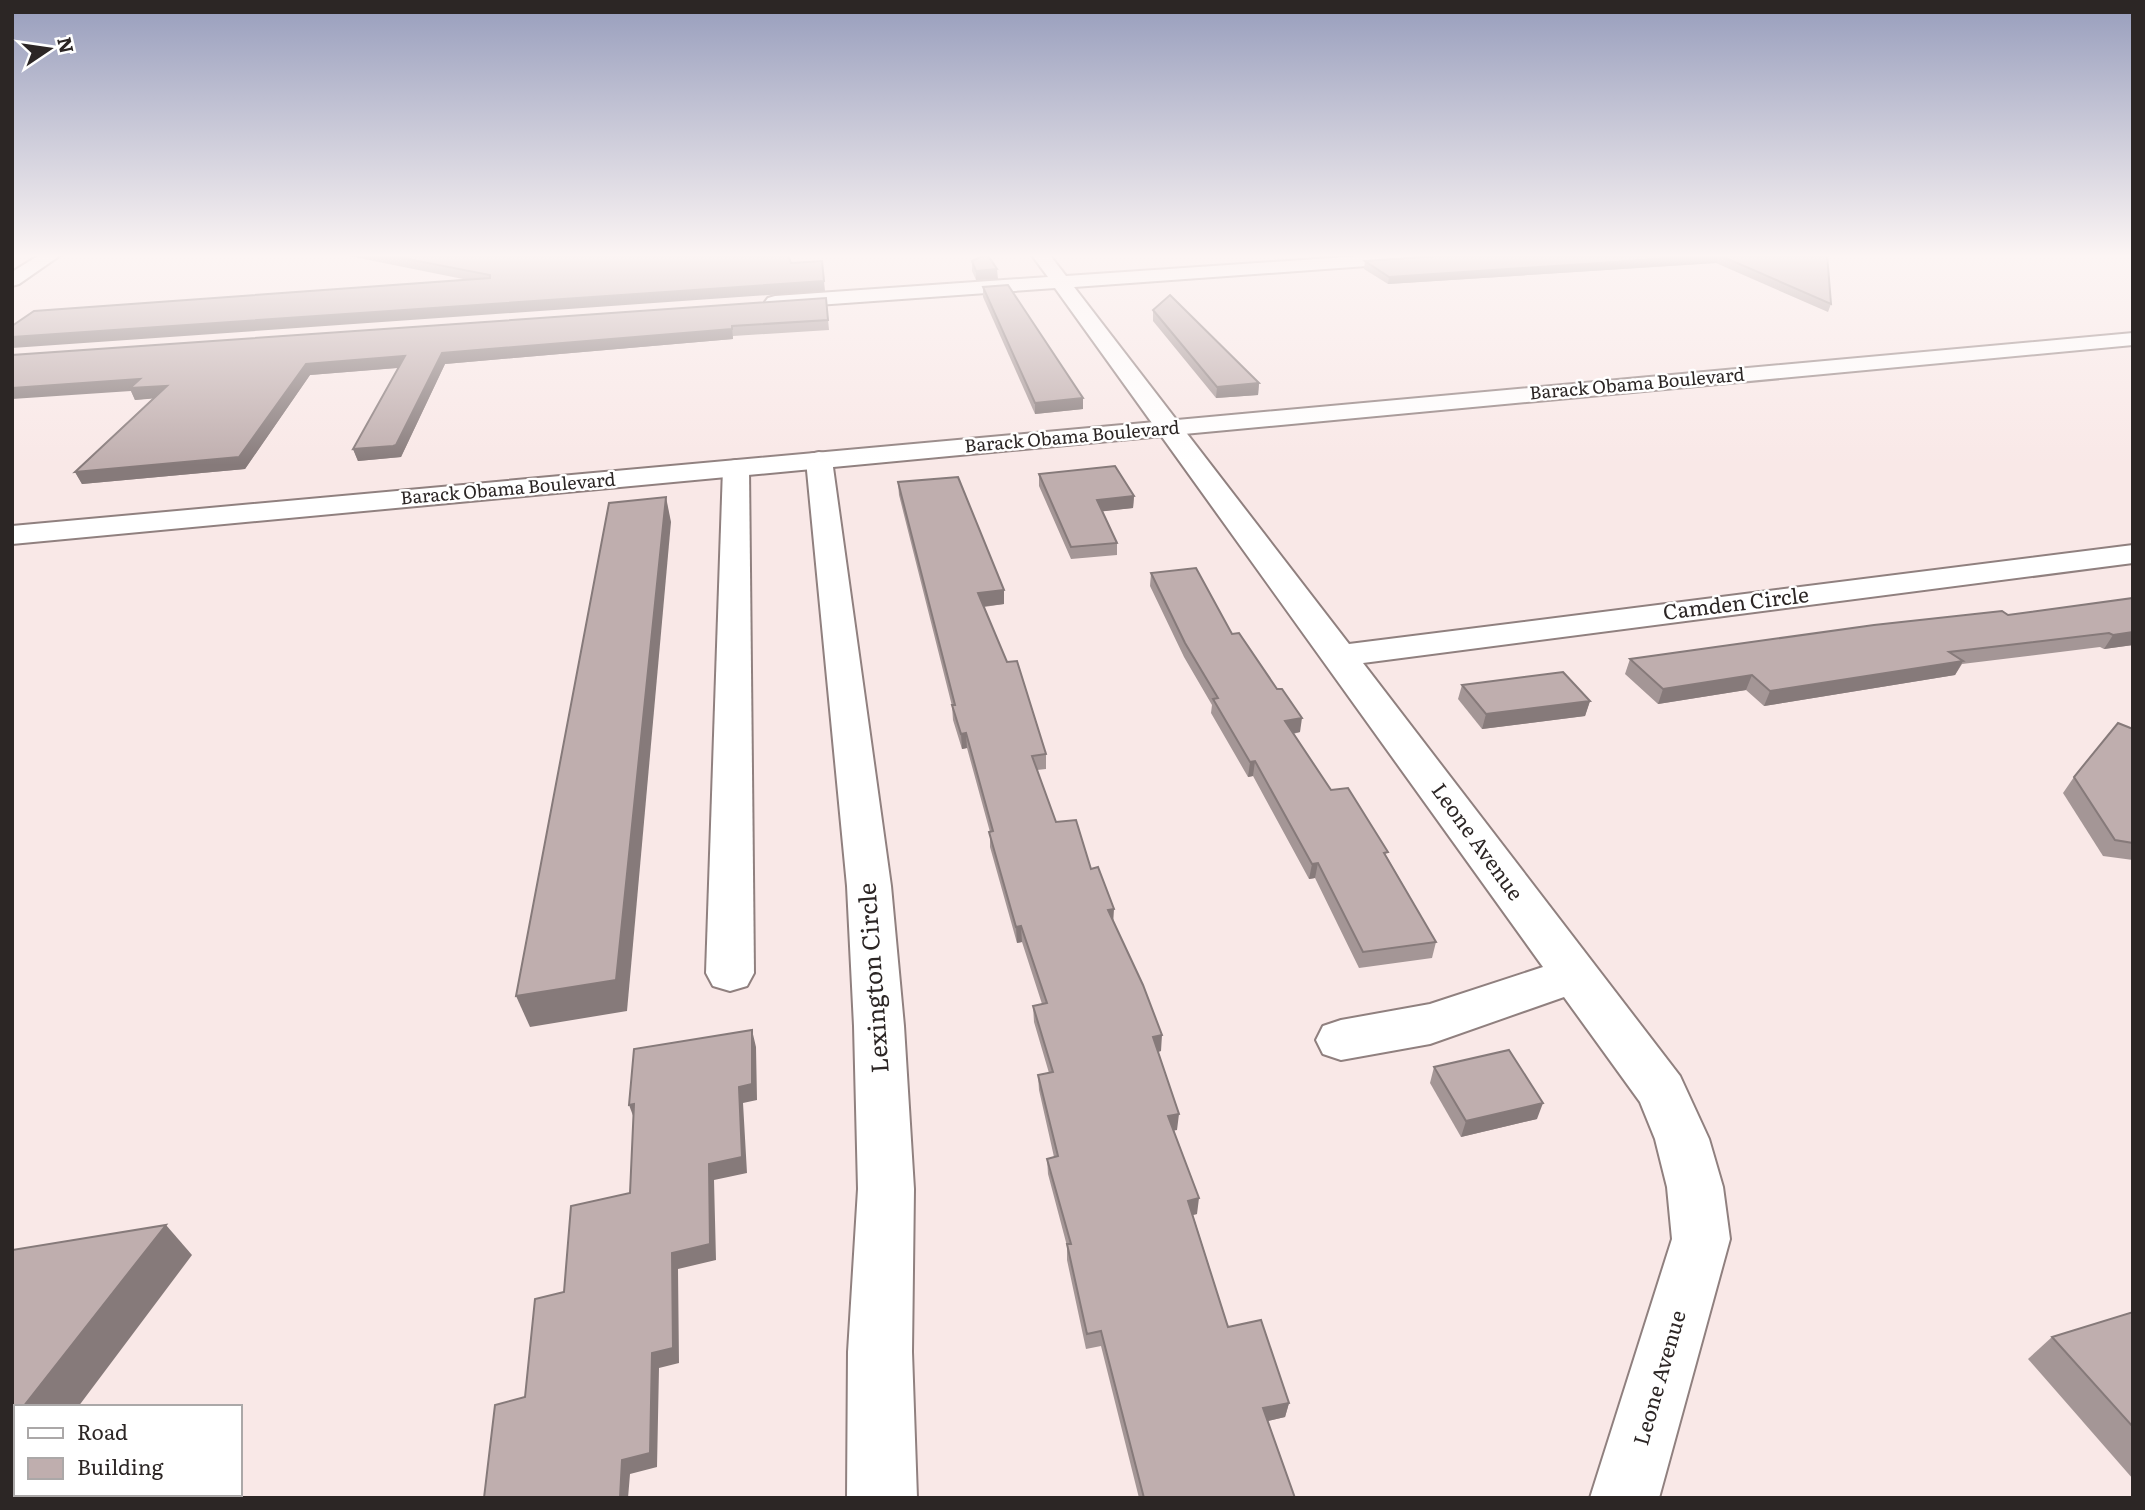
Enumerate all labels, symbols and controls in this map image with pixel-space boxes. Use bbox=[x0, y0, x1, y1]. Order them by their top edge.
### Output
north arrow bbox=[14, 14, 84, 84]
text: N bbox=[51, 34, 82, 56]
street label: Barack Obama Boulevard bbox=[1528, 360, 1746, 405]
street label: Barack Obama Boulevard bbox=[963, 413, 1181, 458]
street label: Barack Obama Boulevard bbox=[399, 465, 617, 510]
street label: Camden Circle bbox=[1661, 577, 1810, 626]
street label: Leone Avenue bbox=[1426, 775, 1532, 906]
street label: Lexington Circle bbox=[847, 882, 896, 1074]
street label: Leone Avenue bbox=[1624, 1306, 1692, 1448]
legend bbox=[14, 1405, 242, 1496]
text: Road bbox=[77, 1415, 128, 1446]
text: Building bbox=[77, 1450, 164, 1481]

